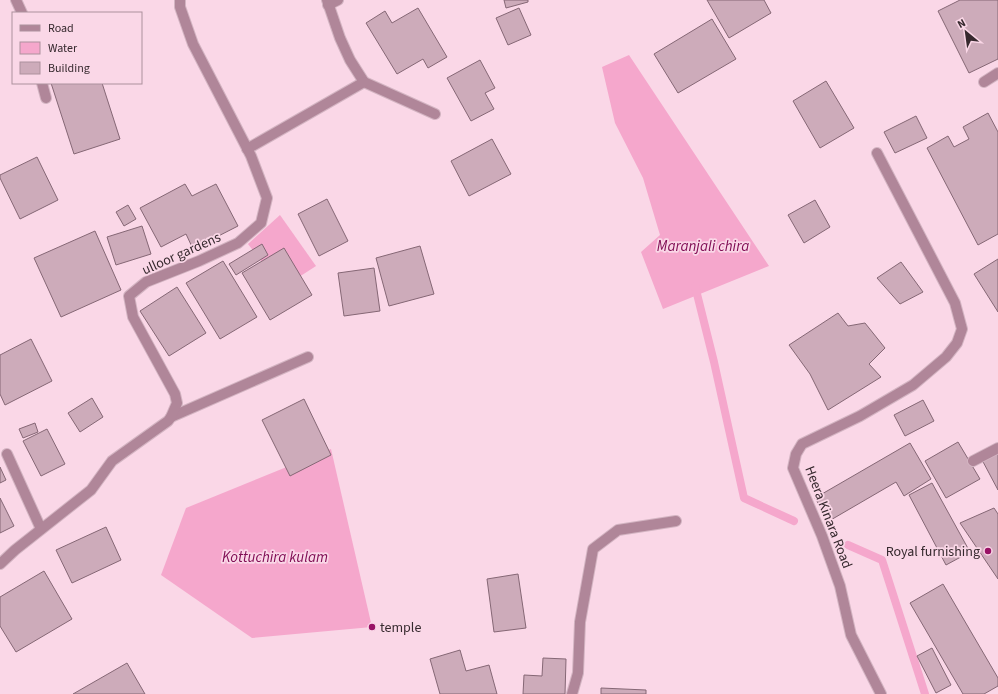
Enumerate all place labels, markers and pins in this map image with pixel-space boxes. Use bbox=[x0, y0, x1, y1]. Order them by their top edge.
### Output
place label: Royal furnishing bbox=[886, 542, 980, 562]
marker: Royal furnishing bbox=[983, 546, 993, 556]
place label: temple bbox=[380, 618, 421, 638]
marker: temple bbox=[367, 622, 377, 632]

